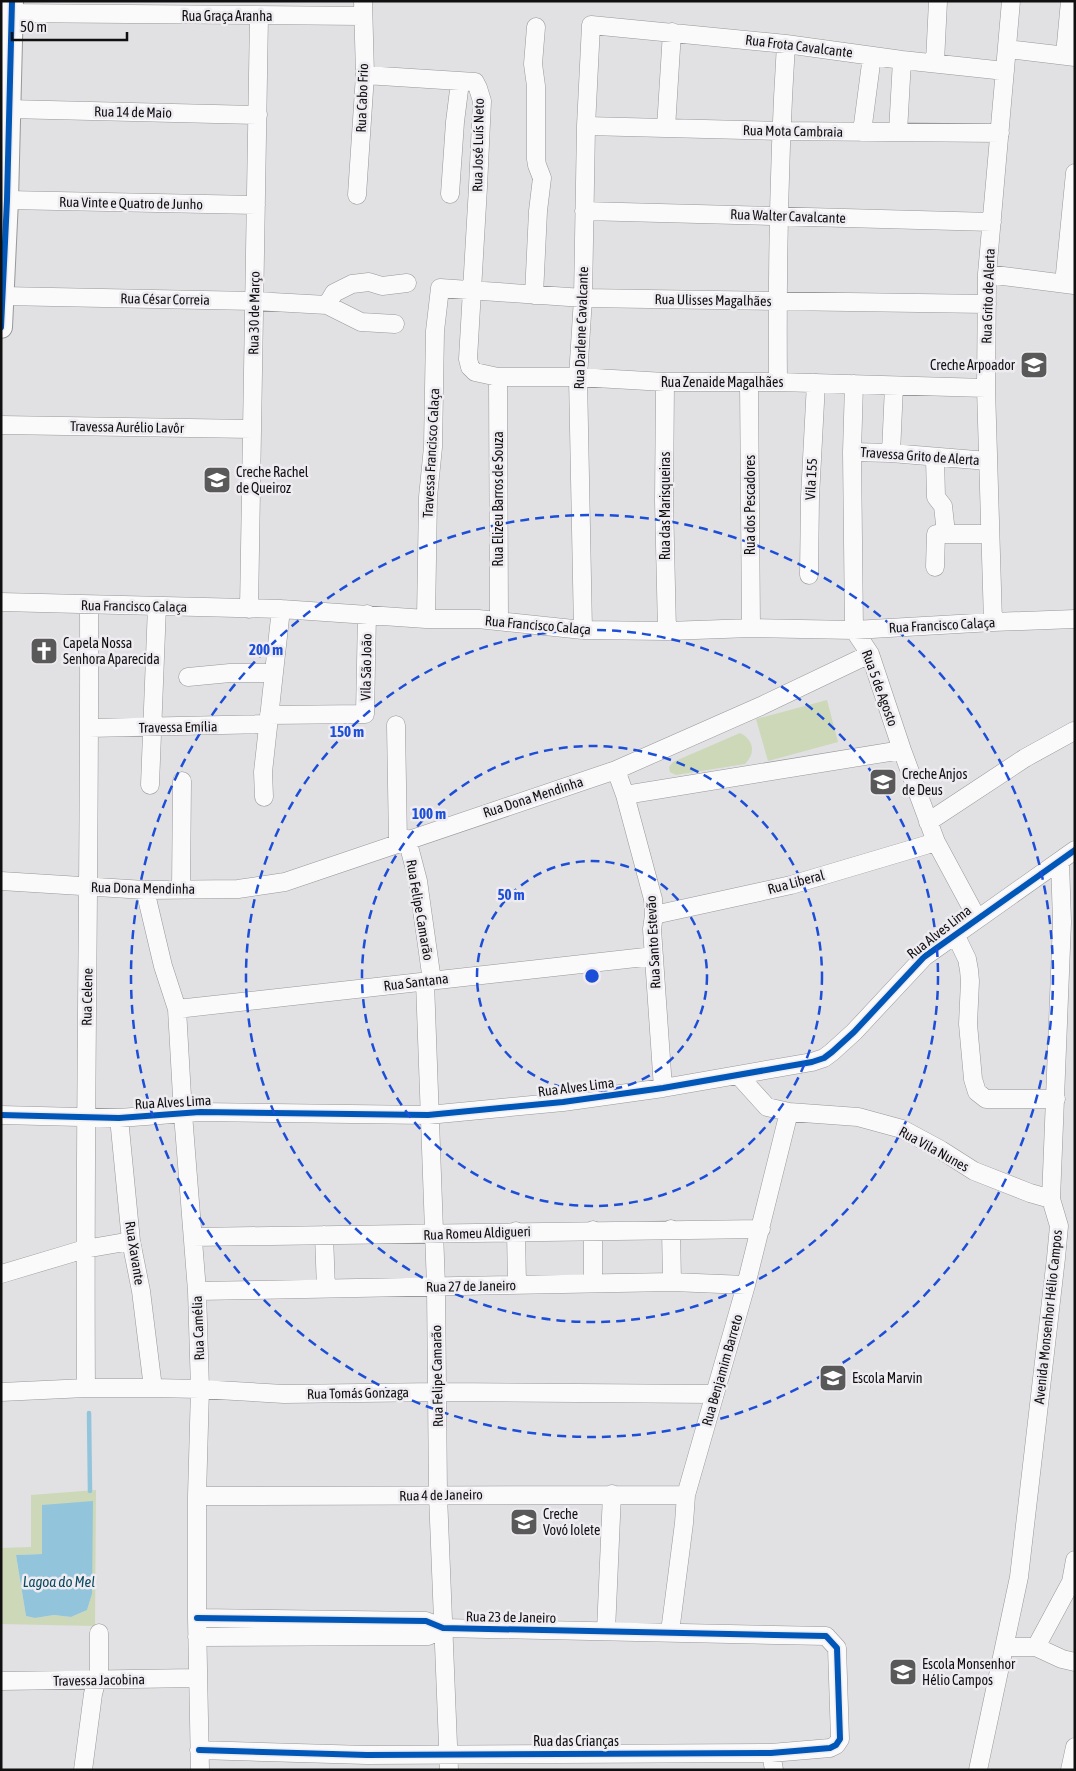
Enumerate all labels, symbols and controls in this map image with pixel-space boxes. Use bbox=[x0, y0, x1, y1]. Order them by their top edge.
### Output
street label: Rua Graça Aranha bbox=[182, 8, 272, 24]
scale bar bbox=[12, 10, 128, 42]
text: 50 m bbox=[20, 18, 47, 35]
street label: Rua Frota Cavalcante bbox=[744, 31, 854, 61]
street label: Rua Cabo Frio bbox=[353, 63, 371, 133]
street label: Rua José Luís Neto bbox=[469, 98, 487, 192]
street label: Rua 14 de Maio bbox=[94, 103, 172, 121]
street label: Rua Mota Cambraia bbox=[743, 122, 843, 140]
street label: Rua Vinte e Quatro de Junho bbox=[59, 194, 203, 212]
street label: Rua Walter Cavalcante bbox=[730, 206, 846, 226]
street label: Rua Grito de Alerta bbox=[978, 248, 998, 344]
street label: Rua Darlene Cavalcante bbox=[571, 266, 591, 390]
street label: Rua 30 de Março bbox=[245, 271, 263, 355]
street label: Rua César Correia bbox=[120, 290, 210, 308]
street label: Rua Ulisses Magalhães bbox=[654, 291, 772, 309]
school or university icon: Creche Arpoador bbox=[1019, 350, 1049, 380]
place label: Creche Arpoador bbox=[930, 357, 1016, 373]
street label: Rua Zenaide Magalhães bbox=[661, 374, 783, 390]
street label: Travessa Francisco Calaça bbox=[420, 388, 442, 518]
street label: Travessa Aurélio Lavôr bbox=[70, 418, 185, 436]
street label: Rua Elizeu Barros de Souza bbox=[490, 431, 506, 567]
street label: Travessa Grito de Alerta bbox=[860, 444, 980, 468]
street label: Rua das Marisqueiras bbox=[657, 452, 673, 560]
street label: Rua dos Pescadores bbox=[742, 455, 758, 555]
street label: Vila 155 bbox=[802, 458, 820, 500]
place label: Creche Rachel de Queiroz bbox=[236, 464, 309, 496]
school or university icon: Creche Rachel de Queiroz bbox=[202, 465, 232, 495]
street label: Rua Francisco Calaça bbox=[81, 597, 187, 615]
street label: Rua Francisco Calaça bbox=[484, 612, 592, 638]
street label: Rua Francisco Calaça bbox=[888, 614, 996, 636]
street label: Vila São João bbox=[357, 633, 375, 701]
place label: Capela Nossa Senhora Aparecida bbox=[63, 635, 160, 667]
church icon: Capela Nossa Senhora Aparecida bbox=[29, 636, 59, 666]
text: 200 m bbox=[249, 641, 283, 658]
street label: Rua 5 de Agosto bbox=[859, 648, 901, 728]
street label: Travessa Emília bbox=[139, 718, 217, 736]
text: 150 m bbox=[330, 723, 364, 740]
place label: Creche Anjos de Deus bbox=[902, 766, 967, 798]
school or university icon: Creche Anjos de Deus bbox=[868, 767, 898, 797]
street label: Rua Dona Mendinha bbox=[481, 773, 585, 821]
text: 100 m bbox=[412, 805, 446, 822]
street label: Rua Felipe Camarão bbox=[403, 858, 437, 962]
street label: Rua Liberal bbox=[766, 867, 826, 897]
street label: Rua Dona Mendinha bbox=[91, 879, 195, 897]
text: 50 m bbox=[498, 886, 525, 903]
street label: Rua Santo Estevão bbox=[643, 895, 663, 989]
street label: Rua Alves Lima bbox=[904, 902, 974, 962]
centre of rings bbox=[583, 967, 601, 985]
street label: Rua Celene bbox=[78, 968, 96, 1026]
street label: Rua Santana bbox=[383, 970, 449, 994]
street label: Rua Alves Lima bbox=[537, 1074, 615, 1100]
street label: Rua Alves Lima bbox=[134, 1092, 212, 1112]
street label: Rua Vila Nunes bbox=[896, 1123, 972, 1175]
street label: Rua Xavante bbox=[122, 1220, 148, 1286]
street label: Rua Romeu Aldigueri bbox=[423, 1223, 531, 1243]
street label: Avenida Monsenhor Hélio Campos bbox=[1031, 1229, 1065, 1405]
street label: Rua 27 de Janeiro bbox=[426, 1277, 516, 1295]
street label: Rua Camélia bbox=[189, 1295, 207, 1361]
street label: Rua Benjamim Barreto bbox=[698, 1312, 746, 1428]
street label: Rua Felipe Camarão bbox=[428, 1325, 446, 1427]
school or university icon: Escola Marvin bbox=[818, 1363, 848, 1393]
place label: Escola Marvin bbox=[852, 1370, 923, 1386]
street label: Rua Tomás Gonzaga bbox=[307, 1384, 409, 1402]
street label: Rua 4 de Janeiro bbox=[399, 1486, 483, 1504]
place label: Creche Vovó Iolete bbox=[543, 1506, 600, 1538]
school or university icon: Creche Vovó Iolete bbox=[509, 1507, 539, 1537]
water label: Lagoa do Mel bbox=[23, 1573, 95, 1590]
street label: Rua 23 de Janeiro bbox=[466, 1608, 556, 1626]
place label: Escola Monsenhor Hélio Campos bbox=[922, 1656, 1016, 1688]
school or university icon: Escola Monsenhor Hélio Campos bbox=[888, 1657, 918, 1687]
street label: Travessa Jacobina bbox=[53, 1671, 145, 1689]
street label: Rua das Crianças bbox=[533, 1733, 619, 1749]

